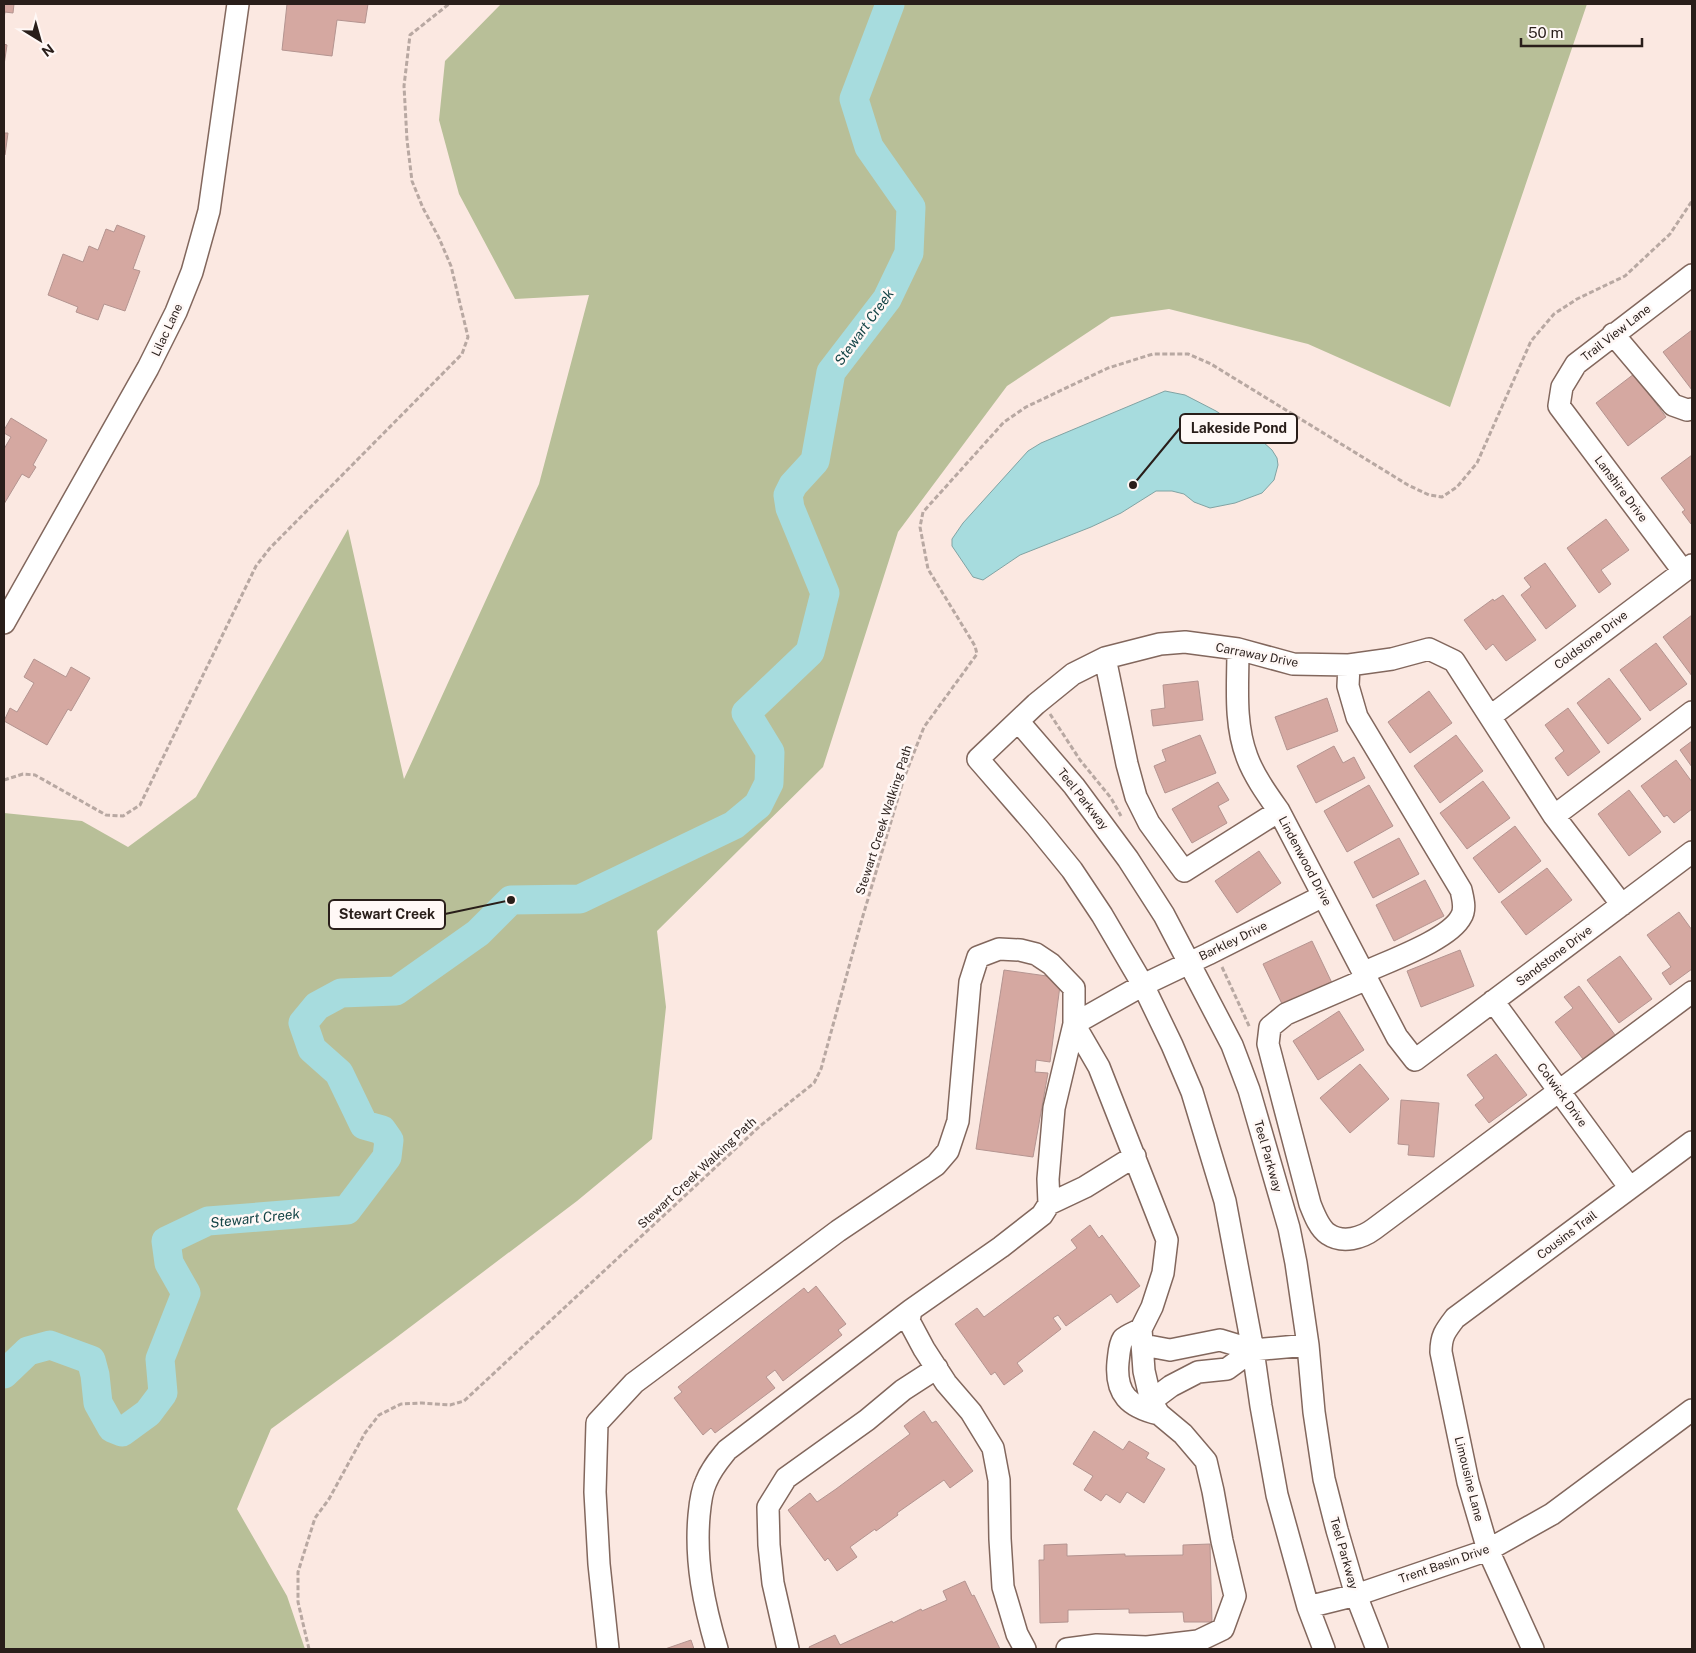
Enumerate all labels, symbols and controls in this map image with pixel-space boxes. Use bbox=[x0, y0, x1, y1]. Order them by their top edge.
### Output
north arrow bbox=[15, 15, 65, 65]
scale bar bbox=[1521, 15, 1642, 47]
text: 50 m bbox=[1528, 24, 1563, 41]
text: N bbox=[39, 41, 57, 60]
water label: Stewart Creek bbox=[831, 285, 897, 368]
street label: Lilac Lane bbox=[149, 301, 185, 359]
street label: Trail View Lane bbox=[1578, 301, 1654, 364]
callout: Lakeside Pond bbox=[1180, 414, 1297, 443]
text: Lakeside Pond bbox=[1191, 420, 1287, 436]
street label: Lanshire Drive bbox=[1592, 453, 1651, 525]
street label: Coldstone Drive bbox=[1552, 608, 1631, 672]
street label: Carraway Drive bbox=[1214, 640, 1300, 670]
street label: Stewart Creek Walking Path bbox=[853, 743, 915, 897]
street label: Teel Parkway bbox=[1055, 765, 1112, 833]
street label: Lindenwood Drive bbox=[1276, 814, 1335, 908]
callout: Stewart Creek bbox=[329, 900, 445, 929]
text: Stewart Creek bbox=[339, 906, 435, 922]
street label: Barkley Drive bbox=[1197, 918, 1270, 964]
street label: Sandstone Drive bbox=[1513, 923, 1595, 989]
street label: Colwick Drive bbox=[1534, 1060, 1590, 1130]
street label: Stewart Creek Walking Path bbox=[635, 1114, 759, 1231]
street label: Teel Parkway bbox=[1251, 1118, 1285, 1194]
water label: Stewart Creek bbox=[209, 1205, 301, 1231]
street label: Cousins Trail bbox=[1534, 1208, 1600, 1262]
street label: Limousine Lane bbox=[1452, 1435, 1486, 1523]
street label: Teel Parkway bbox=[1327, 1515, 1361, 1591]
street label: Trent Basin Drive bbox=[1397, 1542, 1491, 1586]

